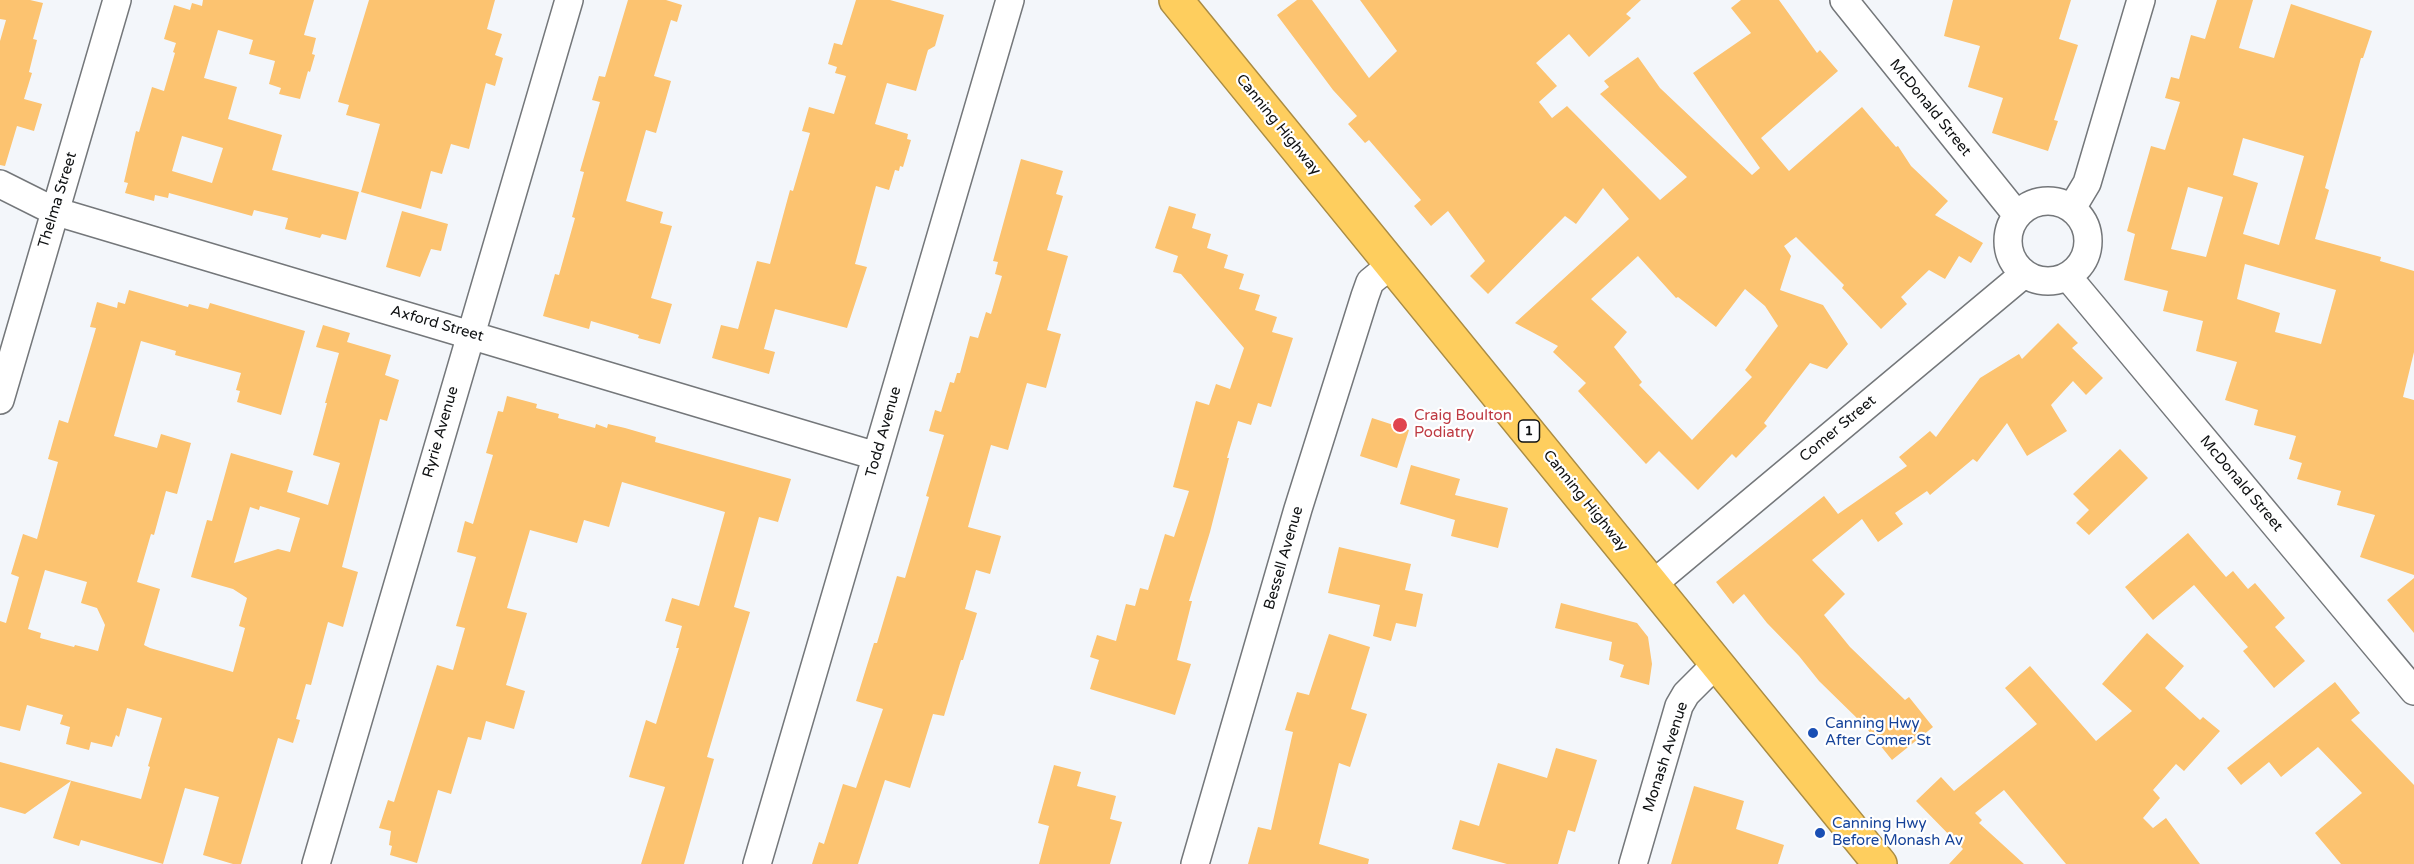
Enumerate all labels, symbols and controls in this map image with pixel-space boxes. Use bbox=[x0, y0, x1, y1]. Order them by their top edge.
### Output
street label: McDonald Street bbox=[1885, 56, 1975, 160]
street label: Canning Highway bbox=[1232, 71, 1324, 179]
street label: Thelma Street bbox=[35, 150, 81, 250]
street label: Axford Street bbox=[388, 302, 486, 346]
street label: Ryrie Avenue bbox=[419, 384, 463, 480]
street label: Todd Avenue bbox=[862, 384, 906, 480]
street label: Comer Street bbox=[1796, 392, 1880, 466]
place label: Craig Boulton Podiatry bbox=[1414, 407, 1512, 442]
marker: Craig Boulton Podiatry bbox=[1391, 416, 1409, 434]
road number: 1 bbox=[1518, 420, 1540, 442]
street label: McDonald Street bbox=[2196, 432, 2286, 536]
street label: Canning Highway bbox=[1539, 447, 1631, 555]
street label: Bessell Avenue bbox=[1261, 504, 1307, 612]
street label: Monash Avenue bbox=[1640, 700, 1692, 814]
place label: Canning Hwy After Comer St bbox=[1825, 715, 1931, 750]
marker: Canning Hwy After Comer St bbox=[1806, 726, 1820, 740]
place label: Canning Hwy Before Monash Av bbox=[1832, 815, 1963, 850]
marker: Canning Hwy Before Monash Av bbox=[1813, 826, 1827, 840]

